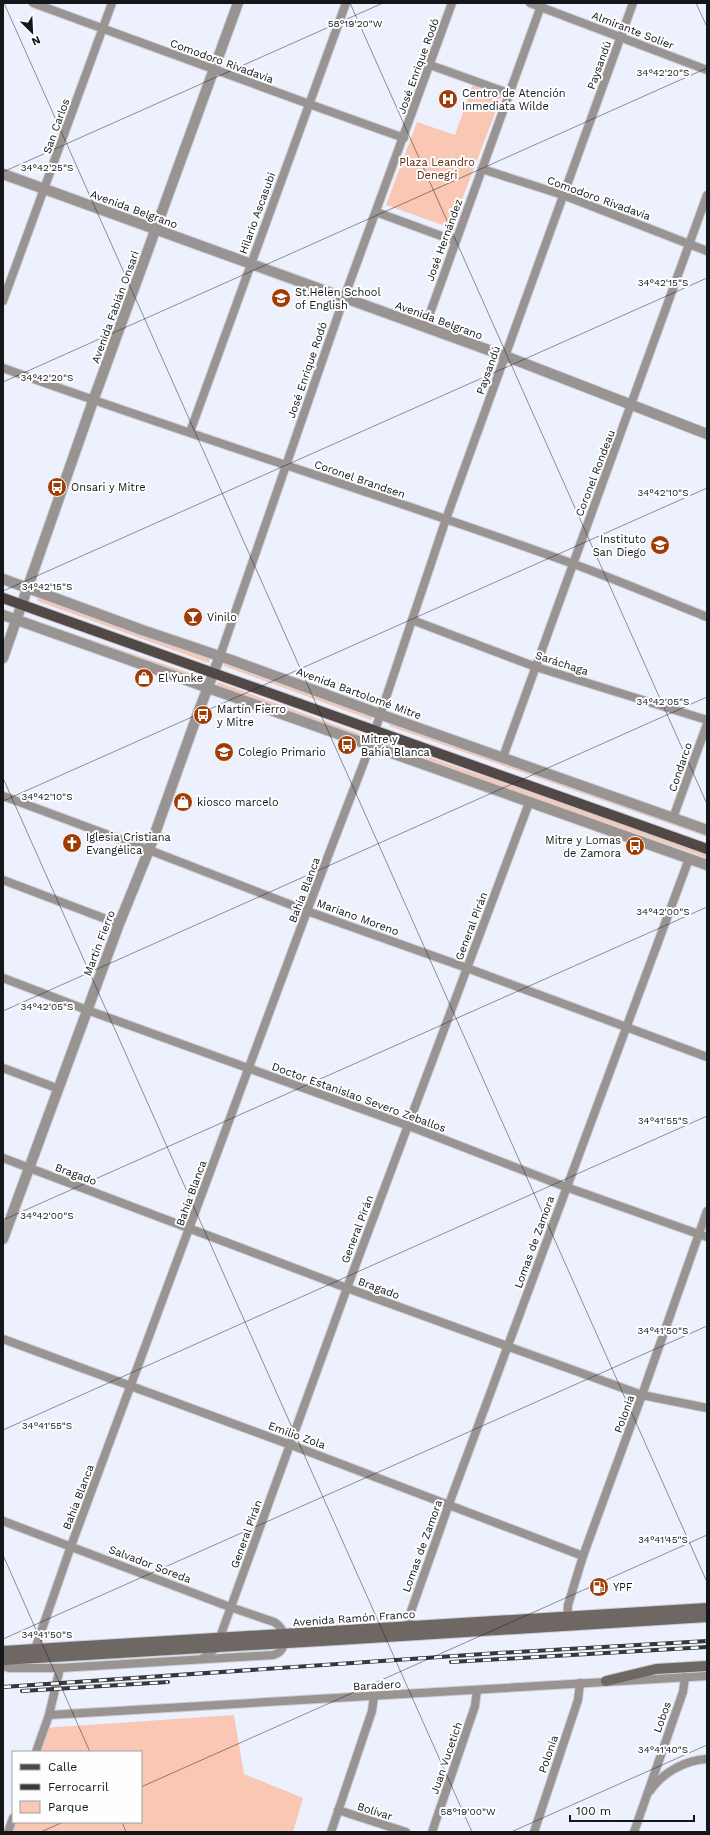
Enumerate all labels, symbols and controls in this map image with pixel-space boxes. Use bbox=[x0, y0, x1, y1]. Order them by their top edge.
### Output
street label: Almirante Solier bbox=[590, 9, 676, 52]
north arrow bbox=[12, 12, 52, 52]
street label: José Enrique Rodó bbox=[395, 17, 442, 116]
text: 58°19'20"W bbox=[328, 18, 383, 29]
text: N bbox=[29, 33, 42, 48]
street label: Comodoro Rivadavia bbox=[168, 37, 275, 86]
street label: Paysandú bbox=[585, 39, 614, 91]
text: 34°42'20"S bbox=[636, 67, 690, 78]
place label: Centro de Atención Inmediata Wilde bbox=[462, 87, 566, 113]
hospital icon: Centro de Atención Inmediata Wilde bbox=[437, 88, 459, 110]
street label: San Carlos bbox=[40, 97, 73, 156]
park label: Plaza Leandro Denegri bbox=[399, 156, 475, 182]
text: 34°42'25"S bbox=[21, 162, 73, 173]
street label: Hilario Ascasubi bbox=[237, 171, 278, 256]
street label: Comodoro Rivadavia bbox=[545, 174, 652, 223]
street label: Avenida Belgrano bbox=[88, 188, 179, 231]
street label: José Hernández bbox=[424, 197, 465, 283]
street label: Avenida Fabián Onsari bbox=[89, 249, 142, 365]
text: 34°42'15"S bbox=[638, 277, 688, 288]
place label: St.Helen School of English bbox=[295, 286, 381, 312]
school or university icon: St.Helen School of English bbox=[270, 287, 292, 309]
street label: Avenida Belgrano bbox=[393, 299, 484, 342]
street label: José Enrique Rodó bbox=[285, 320, 330, 420]
street label: Paysandú bbox=[474, 344, 503, 396]
text: 34°42'20"S bbox=[20, 372, 74, 383]
street label: Coronel Rondeau bbox=[573, 428, 618, 518]
street label: Coronel Brandsen bbox=[313, 458, 407, 501]
bus stop icon: Onsari y Mitre bbox=[46, 476, 68, 498]
place label: Onsari y Mitre bbox=[71, 481, 146, 494]
text: 34°42'10"S bbox=[637, 487, 689, 498]
place label: Instituto San Diego bbox=[593, 533, 646, 559]
school or university icon: Instituto San Diego bbox=[649, 534, 671, 556]
text: 34°42'15"S bbox=[22, 581, 72, 592]
bar icon: Vinilo bbox=[182, 606, 204, 628]
place label: Vinilo bbox=[207, 611, 237, 624]
street label: Saráchaga bbox=[534, 649, 590, 678]
street label: Avenida Bartolomé Mitre bbox=[294, 665, 423, 722]
shop icon: El Yunke bbox=[133, 667, 155, 689]
place label: El Yunke bbox=[158, 672, 203, 685]
text: 34°42'05"S bbox=[636, 696, 690, 707]
place label: Martín Fierro y Mitre bbox=[217, 703, 286, 729]
bus stop icon: Martín Fierro y Mitre bbox=[192, 704, 214, 726]
place label: Mitre y Bahía Blanca bbox=[361, 733, 430, 759]
bus stop icon: Mitre y Bahía Blanca bbox=[336, 734, 358, 756]
school or university icon: Colegio Primario bbox=[213, 741, 235, 763]
street label: Condarco bbox=[666, 741, 695, 793]
place label: Colegio Primario bbox=[238, 746, 326, 759]
text: 34°42'10"S bbox=[21, 791, 73, 802]
shop icon: kiosco marcelo bbox=[172, 791, 194, 813]
place label: kiosco marcelo bbox=[197, 796, 279, 809]
place label: Iglesia Cristiana Evangélica bbox=[86, 831, 171, 857]
church icon: Iglesia Cristiana Evangélica bbox=[61, 832, 83, 854]
place label: Mitre y Lomas de Zamora bbox=[545, 834, 621, 860]
bus stop icon: Mitre y Lomas de Zamora bbox=[624, 835, 646, 857]
street label: Bahía Blanca bbox=[286, 856, 323, 925]
street label: General Pirán bbox=[453, 890, 490, 962]
street label: Mariano Moreno bbox=[315, 897, 401, 938]
text: 34°42'00"S bbox=[636, 906, 690, 917]
street label: Martín Fierro bbox=[81, 909, 118, 978]
text: 34°42'05"S bbox=[20, 1001, 74, 1012]
street label: Doctor Estanislao Severo Zeballos bbox=[270, 1060, 448, 1135]
text: 34°41'55"S bbox=[638, 1115, 688, 1126]
street label: Bahía Blanca bbox=[174, 1159, 209, 1228]
street label: Bragado bbox=[53, 1161, 98, 1188]
street label: General Pirán bbox=[339, 1193, 376, 1265]
street label: Lomas de Zamora bbox=[512, 1194, 557, 1290]
text: 34°42'00"S bbox=[20, 1210, 74, 1221]
street label: Bragado bbox=[356, 1275, 401, 1302]
text: 34°41'50"S bbox=[638, 1325, 688, 1336]
street label: Polonia bbox=[612, 1394, 637, 1435]
street label: Emilio Zola bbox=[266, 1419, 327, 1452]
text: 34°41'55"S bbox=[22, 1420, 72, 1431]
street label: Bahía Blanca bbox=[60, 1463, 97, 1532]
street label: General Pirán bbox=[228, 1498, 265, 1570]
street label: Lomas de Zamora bbox=[400, 1498, 445, 1594]
text: 34°41'45"S bbox=[638, 1534, 688, 1545]
street label: Salvador Soreda bbox=[107, 1543, 193, 1586]
fuel station icon: YPF bbox=[588, 1576, 610, 1598]
place label: YPF bbox=[613, 1581, 633, 1594]
street label: Avenida Ramón Franco bbox=[292, 1608, 416, 1629]
text: 34°41'50"S bbox=[22, 1629, 72, 1640]
street label: Baradero bbox=[353, 1678, 401, 1693]
street label: Lobos bbox=[651, 1700, 674, 1735]
street label: Juan Vucetich bbox=[428, 1720, 465, 1796]
street label: Polonia bbox=[536, 1734, 561, 1775]
text: 34°41'40"S bbox=[638, 1744, 688, 1755]
legend bbox=[12, 1751, 142, 1823]
text: Calle bbox=[48, 1760, 77, 1774]
text: Ferrocarril bbox=[48, 1780, 109, 1794]
scale bar bbox=[570, 1797, 694, 1823]
text: Parque bbox=[48, 1800, 89, 1814]
street label: Bolívar bbox=[356, 1800, 395, 1823]
text: 100 m bbox=[576, 1804, 611, 1818]
text: 58°19'00"W bbox=[440, 1806, 496, 1817]

